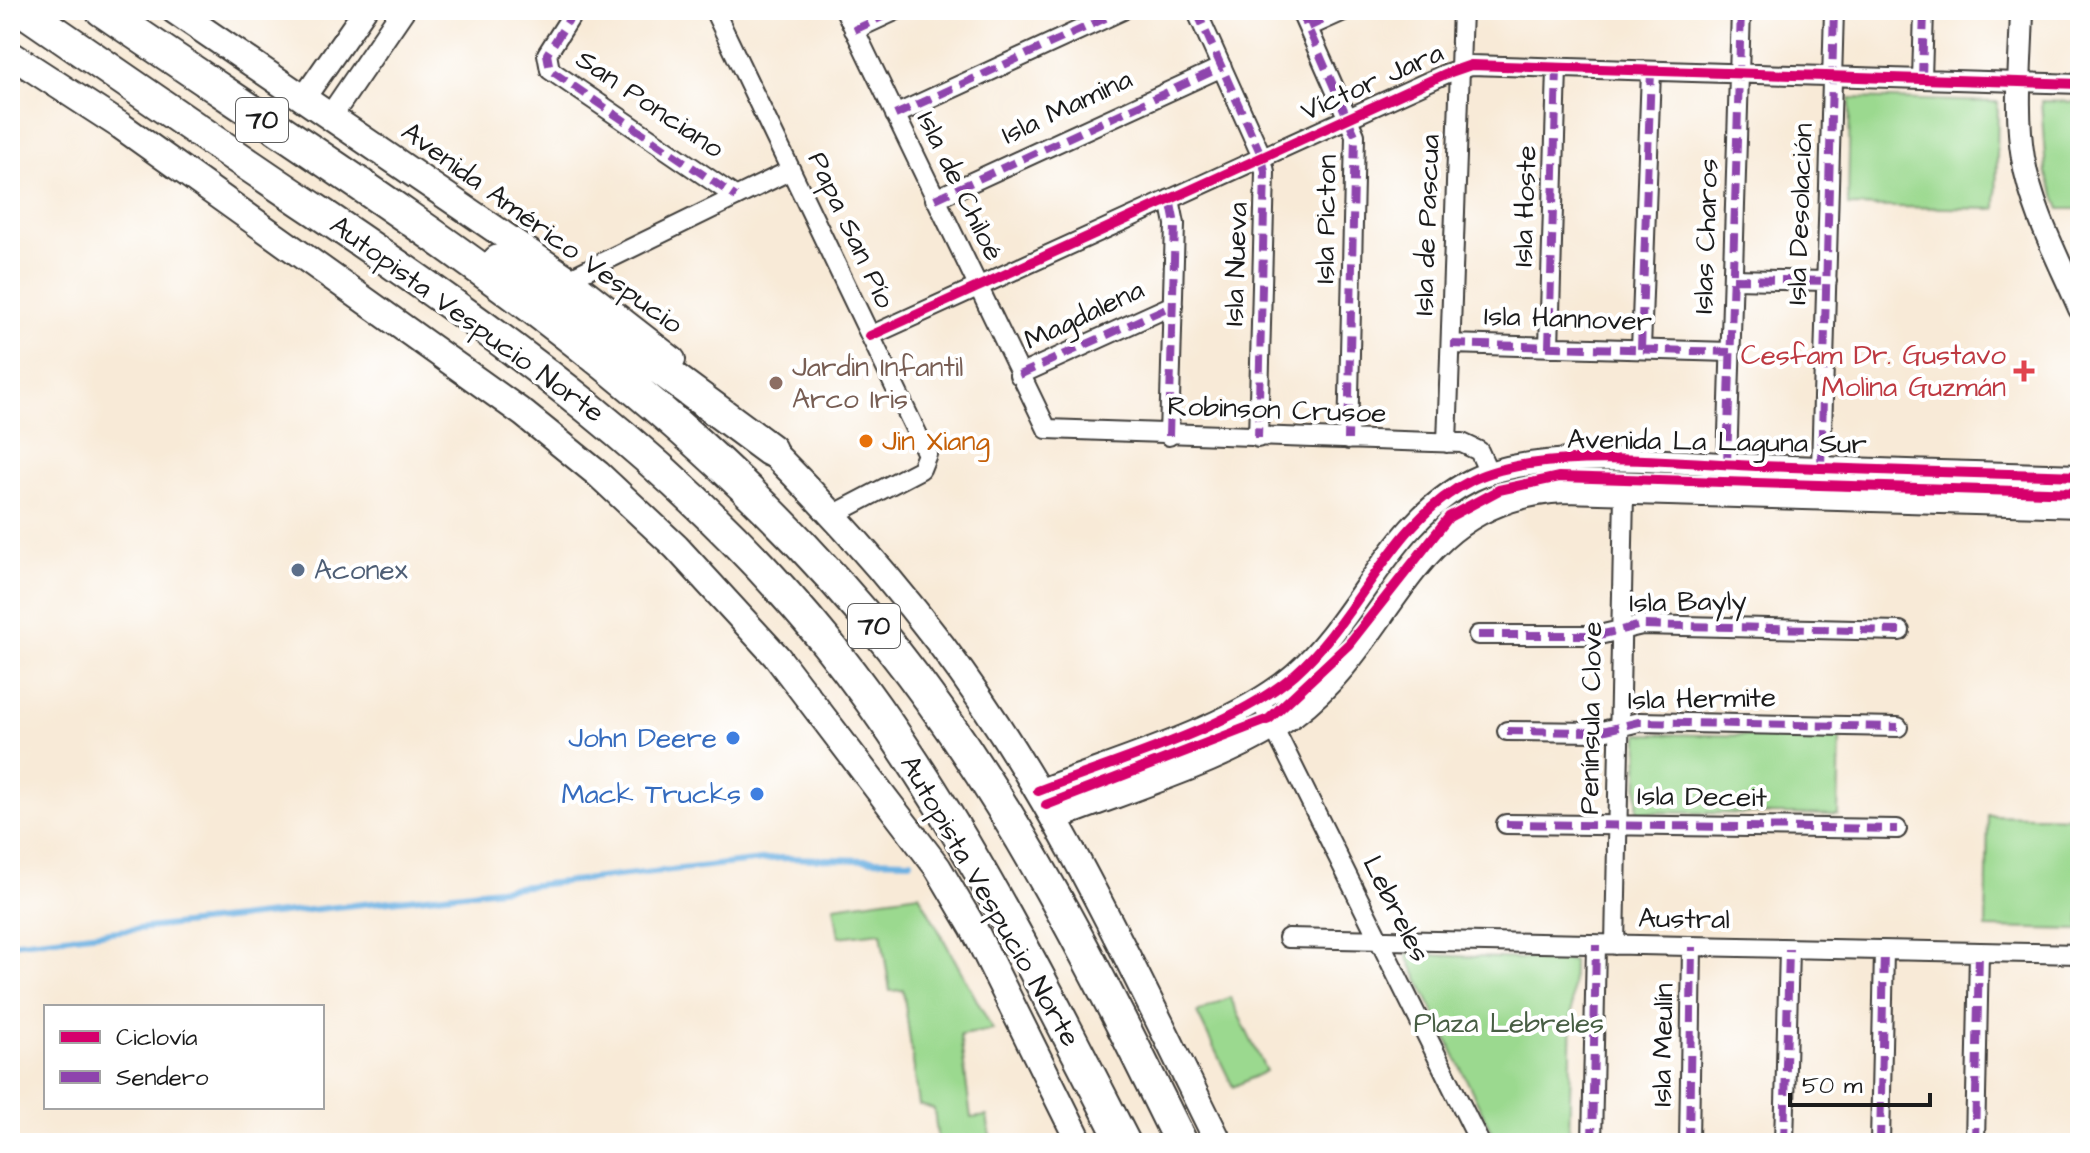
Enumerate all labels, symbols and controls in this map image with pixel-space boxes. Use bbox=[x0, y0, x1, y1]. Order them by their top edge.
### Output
street label: Víctor Jara bbox=[1295, 33, 1449, 131]
street label: San Ponciano bbox=[568, 40, 732, 168]
street label: Isla Mamina bbox=[995, 60, 1139, 154]
road number: 70 bbox=[236, 98, 288, 142]
street label: Isla de Chiloé bbox=[907, 105, 1013, 267]
street label: Avenida Américo Vespucio bbox=[393, 113, 691, 344]
street label: Isla Desolación bbox=[1777, 123, 1823, 305]
street label: Isla de Pascua bbox=[1404, 134, 1450, 316]
street label: Papa San Pío bbox=[798, 145, 904, 315]
street label: Isla Hoste bbox=[1503, 145, 1547, 267]
street label: Isla Picton bbox=[1305, 154, 1347, 284]
street label: Islas Charos bbox=[1684, 158, 1728, 314]
street label: Isla Nueva bbox=[1214, 201, 1258, 327]
street label: Autopista Vespucio Norte bbox=[322, 206, 612, 432]
street label: Magdalena bbox=[1018, 270, 1151, 361]
street label: Isla Hannover bbox=[1483, 297, 1653, 341]
place label: Cesfam Dr. Gustavo Molina Guzmán bbox=[1741, 336, 2006, 407]
place label: Jardin Infantil Arco Iris bbox=[792, 348, 963, 419]
marker: Cesfam Dr. Gustavo Molina Guzmán bbox=[2013, 360, 2035, 382]
marker: Jardin Infantil Arco Iris bbox=[767, 374, 785, 392]
street label: Robinson Crusoe bbox=[1167, 387, 1387, 433]
street label: Avenida La Laguna Sur bbox=[1567, 420, 1867, 465]
place label: Jin Xiang bbox=[882, 422, 990, 462]
marker: Jin Xiang bbox=[857, 432, 875, 450]
place label: Aconex bbox=[314, 551, 409, 590]
marker: Aconex bbox=[289, 561, 307, 579]
street label: Isla Bayly bbox=[1629, 581, 1747, 625]
road number: 70 bbox=[848, 604, 900, 648]
street label: Península Clove bbox=[1570, 621, 1612, 815]
street label: Isla Hermite bbox=[1628, 678, 1776, 720]
place label: John Deere bbox=[568, 719, 717, 758]
marker: John Deere bbox=[724, 729, 742, 747]
street label: Autopista Vespucio Norte bbox=[890, 748, 1090, 1054]
place label: Mack Trucks bbox=[561, 775, 741, 814]
street label: Isla Deceit bbox=[1637, 776, 1768, 818]
marker: Mack Trucks bbox=[748, 785, 766, 803]
street label: Lebreles bbox=[1353, 849, 1439, 969]
street label: Austral bbox=[1638, 899, 1730, 939]
street label: Isla Meulín bbox=[1642, 983, 1684, 1107]
park label: Plaza Lebreles bbox=[1414, 1004, 1604, 1043]
legend bbox=[44, 1005, 324, 1109]
text: Ciclovía bbox=[116, 1021, 197, 1055]
scale bar bbox=[1790, 1057, 1930, 1107]
text: Sendero bbox=[116, 1061, 209, 1095]
text: 50 m bbox=[1802, 1069, 1863, 1103]

